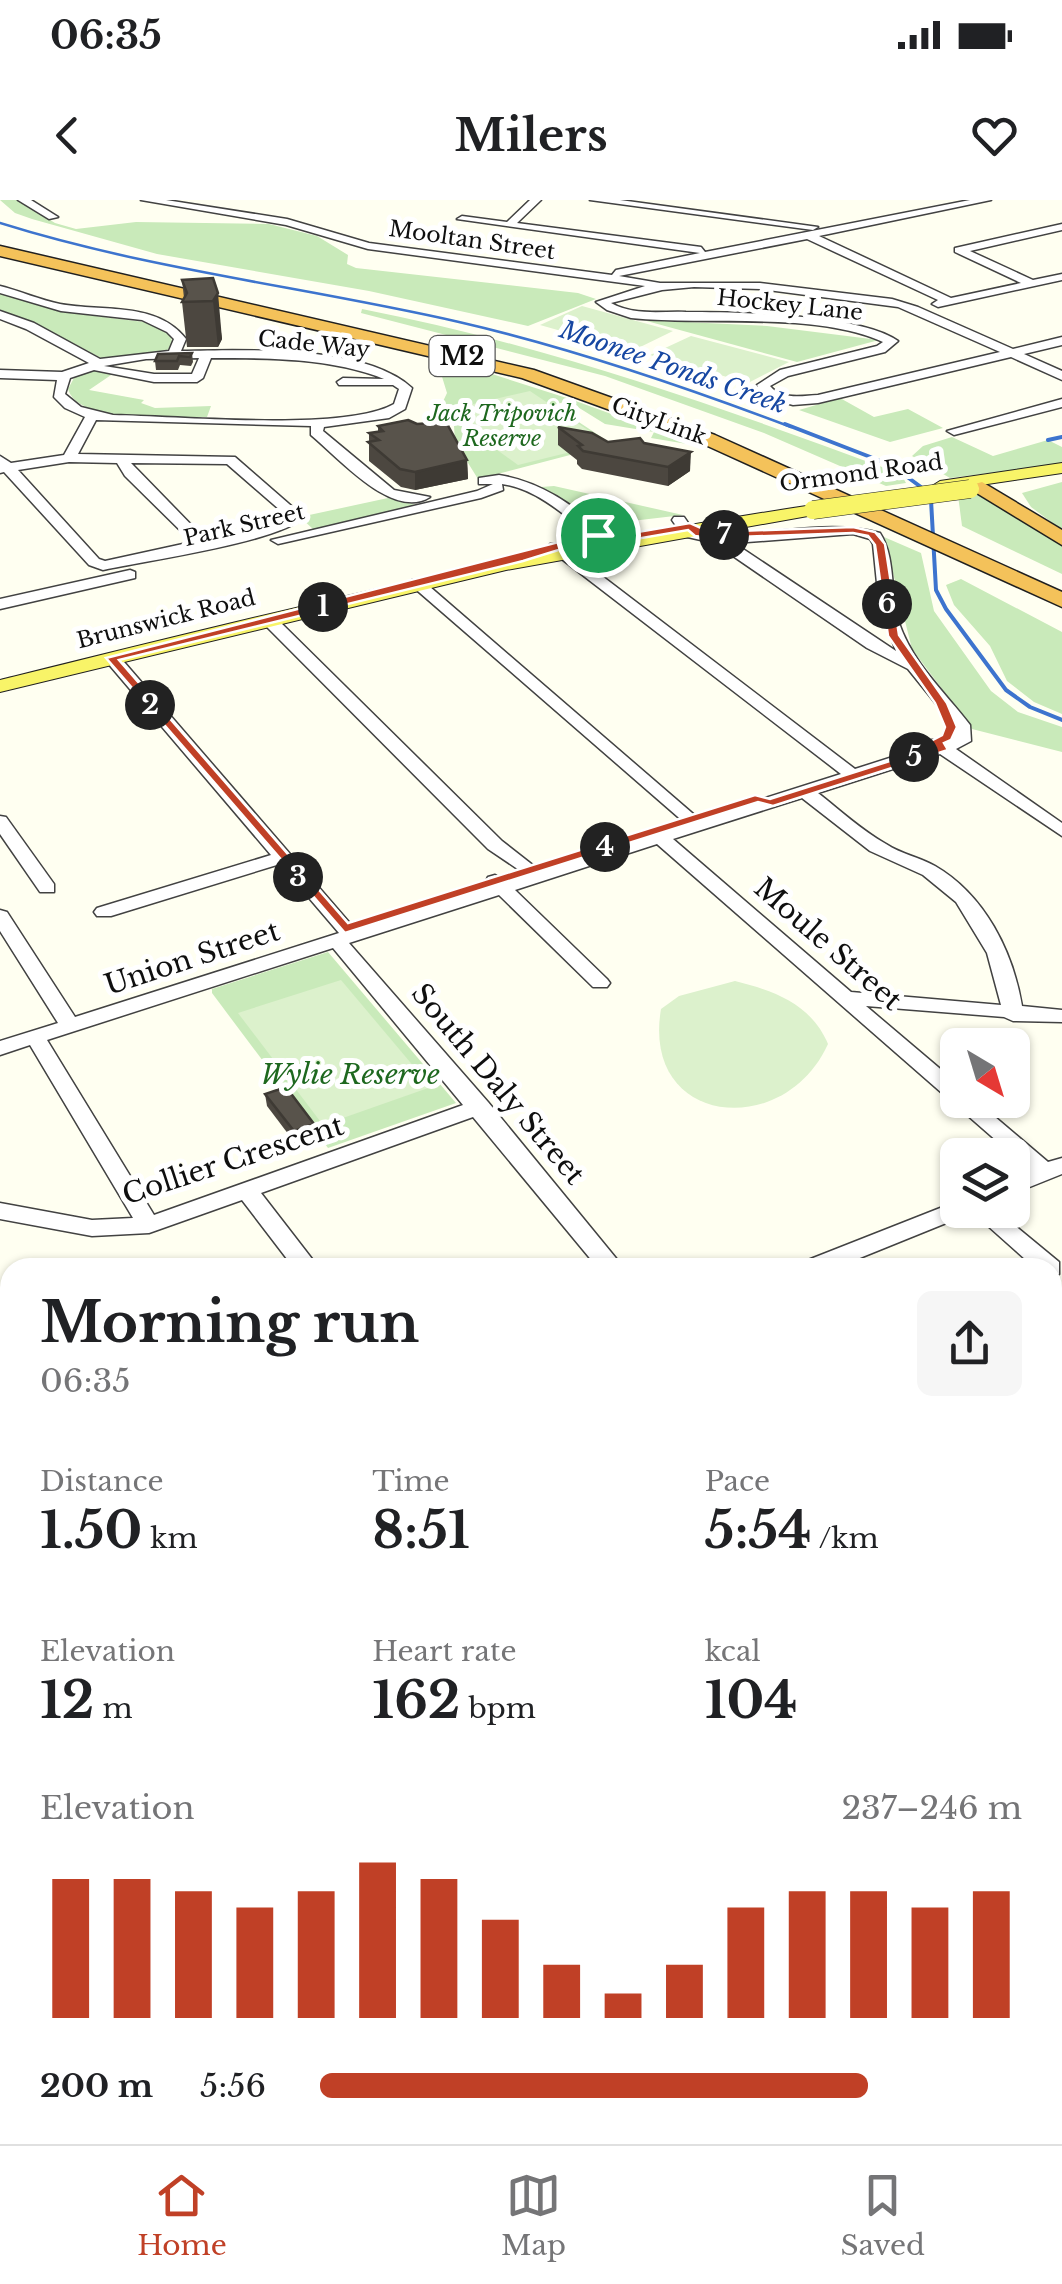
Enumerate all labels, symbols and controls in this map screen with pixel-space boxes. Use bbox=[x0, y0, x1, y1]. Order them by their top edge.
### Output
text: 06:35 bbox=[50, 12, 162, 59]
text: Milers bbox=[454, 107, 608, 163]
icon: back bbox=[40, 108, 95, 163]
icon: heart bbox=[967, 108, 1022, 163]
street label: Mooltan Street bbox=[387, 215, 557, 265]
street label: Hockey Lane bbox=[716, 284, 864, 326]
water label: Moonee Ponds Creek bbox=[555, 313, 790, 420]
street label: Cade Way bbox=[257, 325, 371, 363]
road number: M2 bbox=[430, 336, 494, 376]
street label: CityLink bbox=[608, 391, 711, 451]
park label: Jack Tripovich Reserve bbox=[426, 400, 577, 452]
street label: Ormond Road bbox=[778, 448, 944, 498]
pin bbox=[556, 493, 641, 578]
street label: Park Street bbox=[181, 498, 308, 552]
icon: arrive bbox=[571, 508, 626, 563]
pin: 7 bbox=[699, 510, 749, 560]
text: 7 bbox=[717, 517, 731, 552]
pin: 6 bbox=[862, 579, 912, 629]
pin: 1 bbox=[298, 582, 348, 632]
street label: Brunswick Road bbox=[74, 584, 258, 654]
text: 6 bbox=[878, 586, 896, 621]
text: 1 bbox=[317, 589, 329, 624]
pin: 2 bbox=[125, 680, 175, 730]
text: 2 bbox=[141, 687, 159, 722]
pin: 5 bbox=[889, 732, 939, 782]
text: 5 bbox=[906, 739, 922, 774]
pin: 4 bbox=[580, 822, 630, 872]
text: 4 bbox=[596, 829, 614, 864]
pin: 3 bbox=[273, 852, 323, 902]
text: 3 bbox=[289, 859, 307, 894]
street label: Moule Street bbox=[747, 870, 909, 1018]
street label: Union Street bbox=[100, 913, 284, 1003]
street label: South Daly Street bbox=[404, 976, 592, 1192]
north arrow bbox=[940, 1028, 1030, 1118]
map controls bbox=[940, 1028, 1030, 1228]
park label: Wylie Reserve bbox=[260, 1057, 440, 1092]
street label: Collier Crescent bbox=[118, 1108, 348, 1212]
button: layers bbox=[940, 1138, 1030, 1228]
text: Morning run bbox=[40, 1289, 419, 1357]
button: share bbox=[917, 1291, 1022, 1396]
text: 06:35 bbox=[40, 1361, 130, 1401]
text: Distance bbox=[40, 1464, 163, 1499]
text: Time bbox=[372, 1464, 450, 1499]
text: Pace bbox=[705, 1464, 770, 1499]
text: 1.50 bbox=[40, 1499, 142, 1562]
text: 8:51 bbox=[372, 1499, 470, 1562]
text: 5:54 bbox=[705, 1499, 812, 1562]
text: km bbox=[142, 1521, 198, 1556]
text: /km bbox=[812, 1521, 879, 1556]
text: Elevation bbox=[40, 1634, 175, 1669]
text: Heart rate bbox=[372, 1634, 517, 1669]
text: kcal bbox=[705, 1634, 761, 1669]
text: 12 bbox=[40, 1669, 94, 1732]
text: 162 bbox=[372, 1669, 460, 1732]
text: 104 bbox=[705, 1669, 797, 1732]
text: m bbox=[94, 1691, 132, 1726]
text: bpm bbox=[460, 1691, 536, 1726]
text: Elevation bbox=[40, 1788, 194, 1828]
text: 237–246 m bbox=[841, 1788, 1022, 1828]
text: 200 m bbox=[40, 2066, 153, 2106]
text: 5:56 bbox=[200, 2066, 266, 2106]
tab: Home bbox=[137, 2168, 227, 2263]
tab: Map bbox=[501, 2168, 566, 2263]
tab: Saved bbox=[840, 2168, 925, 2263]

